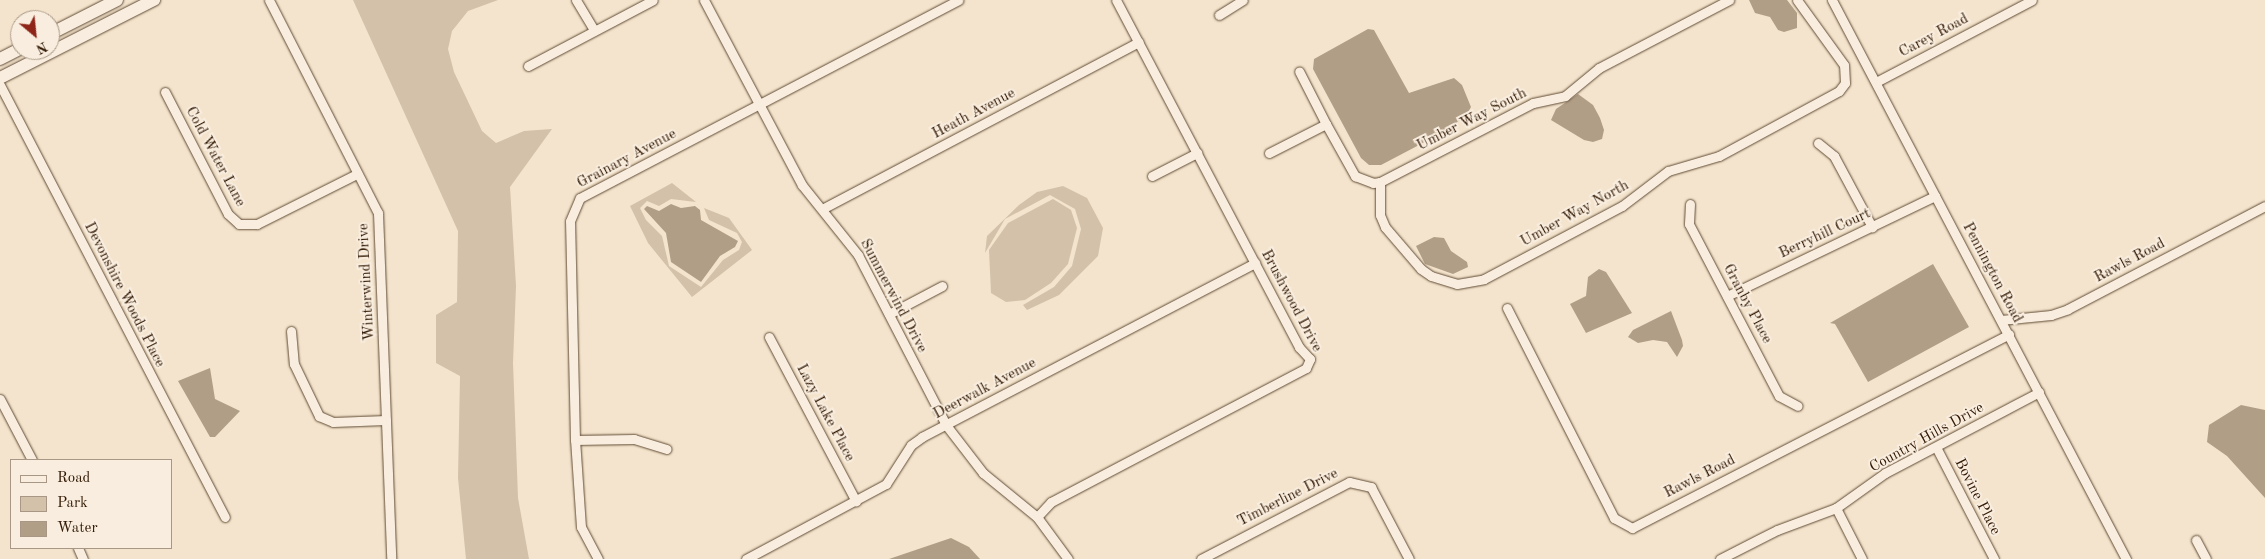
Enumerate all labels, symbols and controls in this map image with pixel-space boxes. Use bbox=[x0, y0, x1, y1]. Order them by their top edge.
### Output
north arrow bbox=[10, 10, 60, 60]
street label: Carey Road bbox=[1896, 10, 1972, 62]
text: N bbox=[34, 39, 50, 56]
street label: Heath Avenue bbox=[929, 85, 1019, 143]
street label: Umber Way South bbox=[1414, 85, 1530, 155]
street label: Cold Water Lane bbox=[181, 104, 249, 210]
street label: Grainary Avenue bbox=[574, 125, 680, 193]
street label: Umber Way North bbox=[1518, 177, 1632, 251]
street label: Berryhill Court bbox=[1776, 205, 1874, 263]
street label: Devonshire Woods Place bbox=[80, 219, 168, 371]
street label: Pennington Road bbox=[1958, 220, 2026, 326]
street label: Winterwind Drive bbox=[355, 223, 379, 341]
street label: Rawls Road bbox=[2092, 235, 2168, 287]
street label: Summerwind Drive bbox=[855, 236, 931, 356]
street label: Brushwood Drive bbox=[1257, 247, 1325, 355]
street label: Granby Place bbox=[1719, 261, 1775, 347]
street label: Deerwalk Avenue bbox=[930, 354, 1040, 424]
street label: Lazy Lake Place bbox=[792, 361, 858, 465]
street label: Country Hills Drive bbox=[1867, 399, 1987, 477]
street label: Rawls Road bbox=[1661, 451, 1739, 503]
street label: Bovine Place bbox=[1950, 456, 2004, 538]
legend bbox=[10, 459, 172, 549]
street label: Timberline Drive bbox=[1235, 465, 1341, 531]
text: Road bbox=[57, 471, 90, 486]
text: Park bbox=[57, 496, 88, 511]
text: Water bbox=[57, 521, 98, 536]

